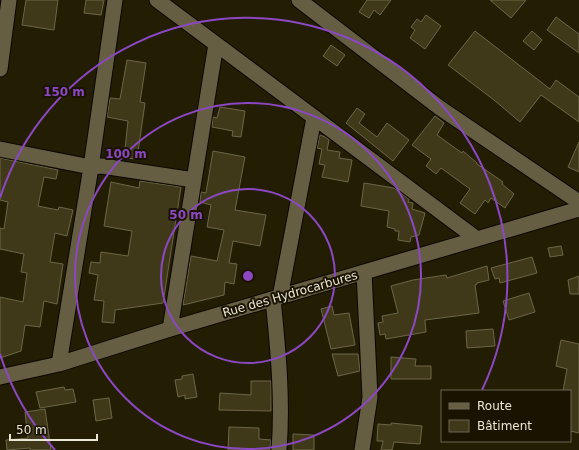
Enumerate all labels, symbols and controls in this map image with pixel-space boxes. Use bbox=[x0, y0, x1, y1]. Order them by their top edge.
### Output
text: 150 m bbox=[43, 85, 85, 99]
text: 100 m bbox=[105, 147, 147, 161]
text: 50 m bbox=[169, 208, 203, 222]
street label: Rue des Hydrocarbures bbox=[221, 268, 359, 320]
centre of rings bbox=[241, 269, 255, 283]
legend bbox=[441, 390, 571, 442]
text: Route bbox=[477, 399, 512, 413]
scale bar bbox=[10, 416, 97, 442]
text: Bâtiment bbox=[477, 419, 532, 433]
text: 50 m bbox=[16, 423, 47, 437]

